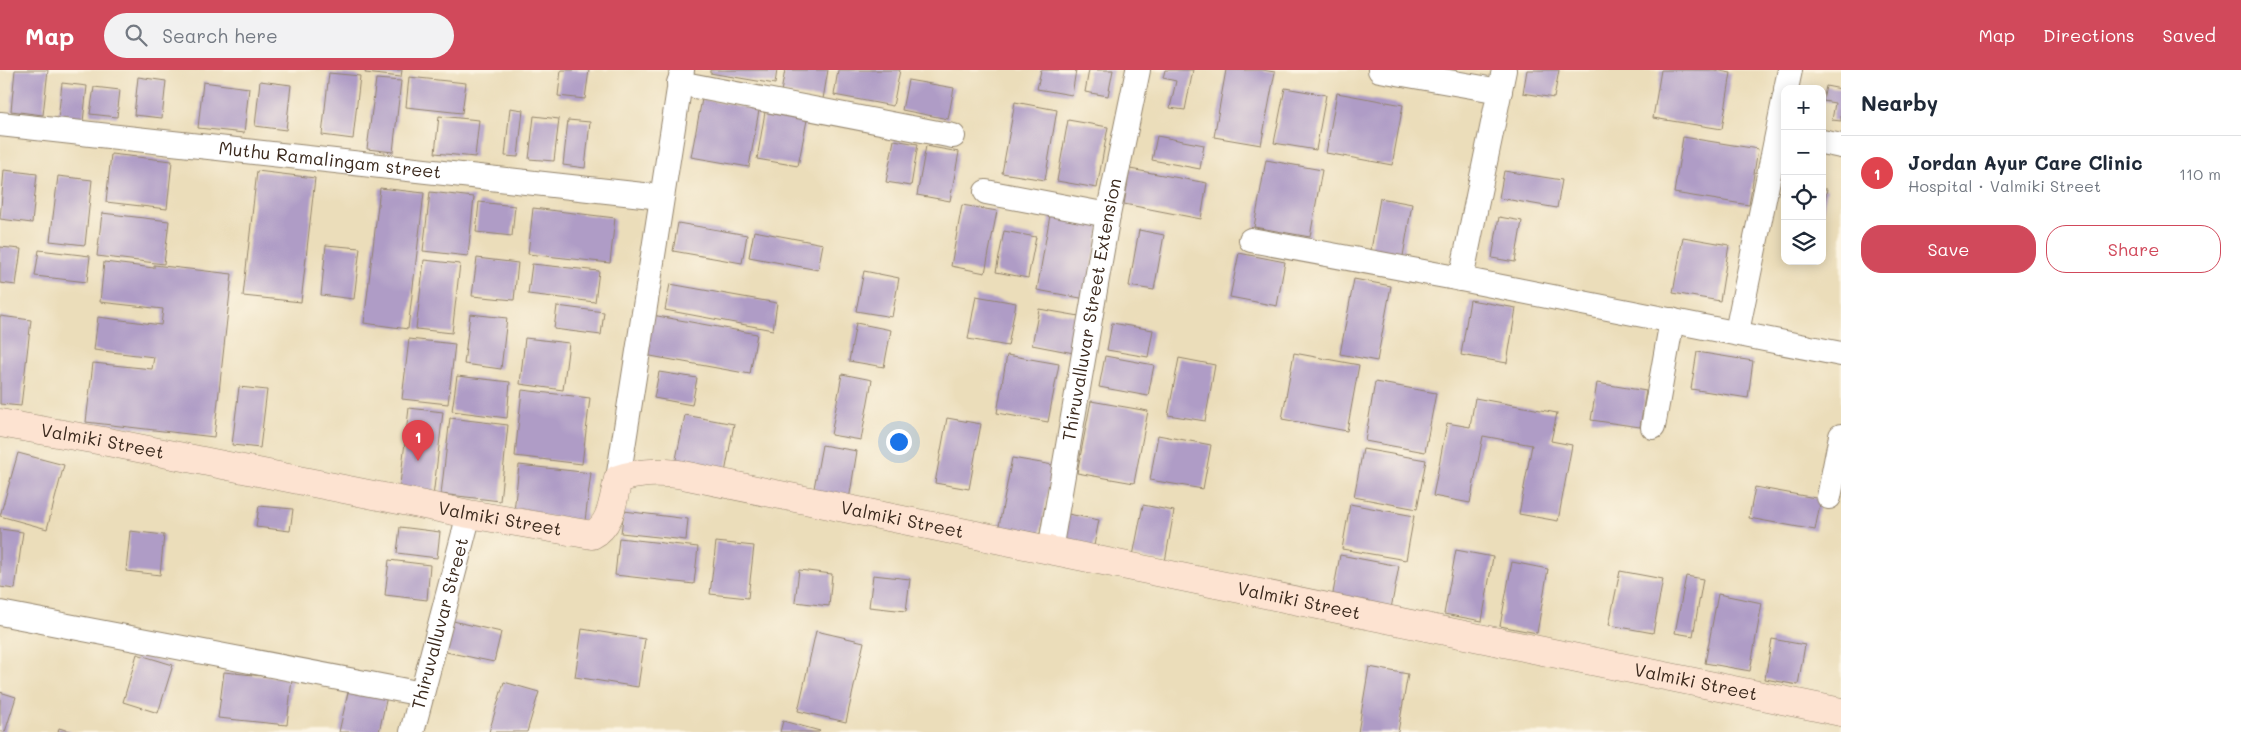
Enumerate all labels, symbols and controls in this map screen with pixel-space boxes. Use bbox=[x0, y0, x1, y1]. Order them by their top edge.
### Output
search box bbox=[104, 13, 454, 58]
text: Map bbox=[25, 20, 74, 51]
icon: search bbox=[122, 21, 150, 49]
text: Search here bbox=[162, 23, 278, 48]
text: Map bbox=[1978, 23, 2015, 47]
text: Directions bbox=[2043, 23, 2135, 47]
text: Saved bbox=[2163, 23, 2216, 47]
map controls bbox=[1781, 85, 1826, 265]
button: + bbox=[1781, 85, 1826, 130]
text: Nearby bbox=[1861, 89, 1938, 116]
button: − bbox=[1781, 130, 1826, 175]
street label: Muthu Ramalingam street bbox=[217, 135, 443, 184]
text: Jordan Ayur Care Clinic bbox=[1908, 150, 2143, 175]
text: 1 bbox=[1873, 163, 1881, 184]
text: 110 m bbox=[2179, 163, 2221, 184]
button: locate bbox=[1781, 175, 1826, 220]
text: Hospital · Valmiki Street bbox=[1908, 175, 2101, 196]
street label: Thiruvalluvar Street Extension bbox=[1056, 176, 1126, 443]
button: layers bbox=[1781, 220, 1826, 265]
button: Save bbox=[1861, 225, 2036, 273]
button: Share bbox=[2046, 225, 2221, 273]
street label: Valmiki Street bbox=[39, 417, 166, 464]
pin: 1 bbox=[402, 420, 434, 461]
your location bbox=[886, 429, 912, 455]
street label: Valmiki Street bbox=[436, 495, 564, 541]
street label: Valmiki Street bbox=[839, 495, 966, 543]
street label: Thiruvalluvar Street bbox=[405, 535, 473, 712]
street label: Valmiki Street bbox=[1235, 576, 1363, 624]
street label: Valmiki Street bbox=[1632, 657, 1760, 706]

